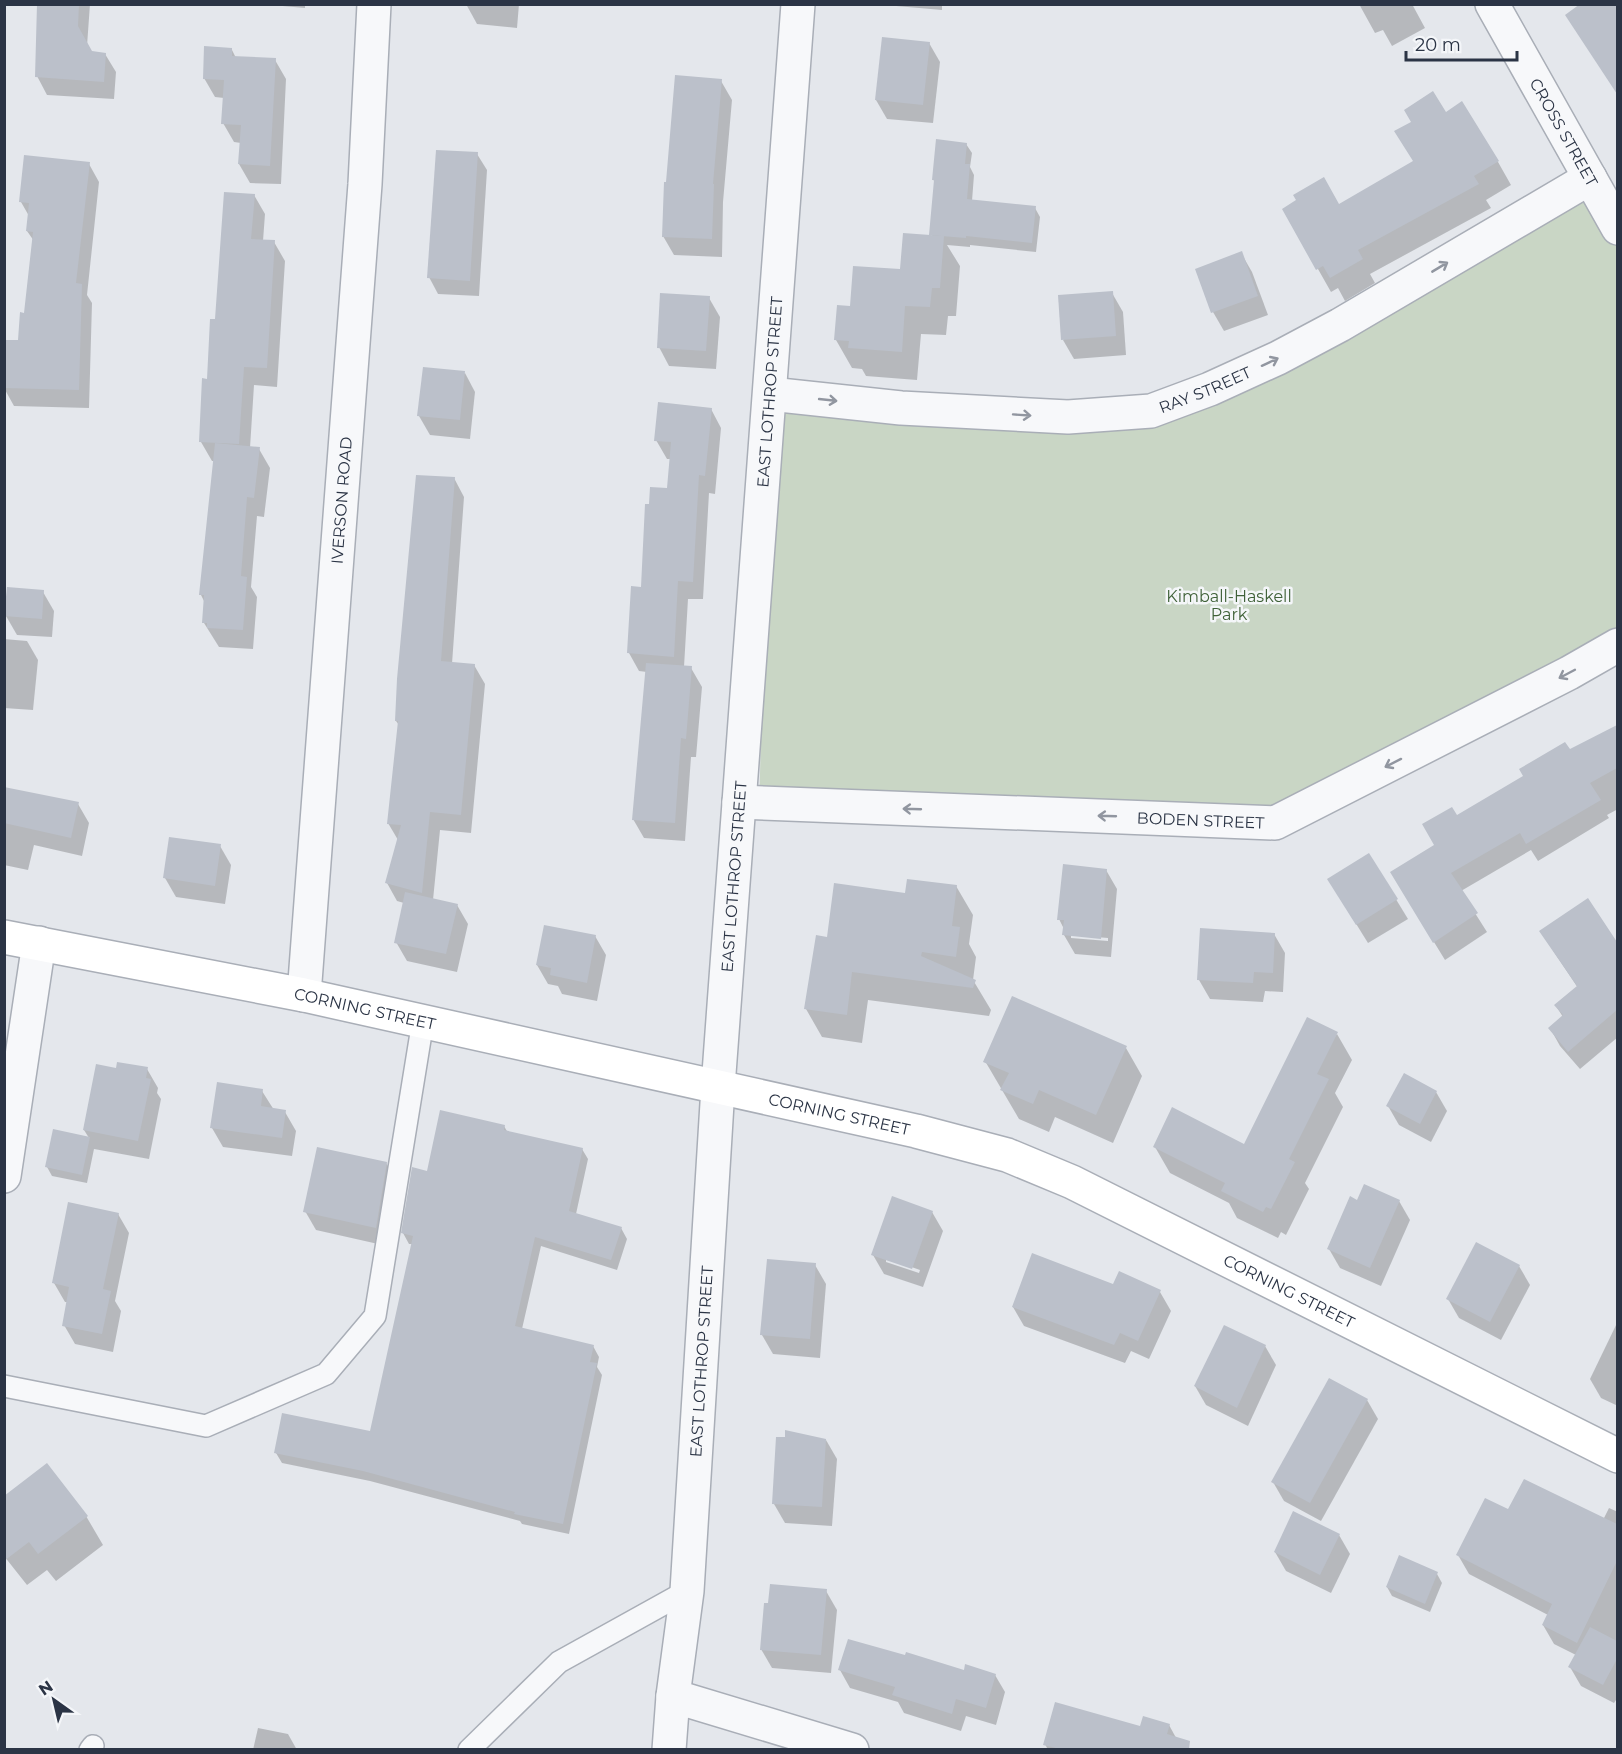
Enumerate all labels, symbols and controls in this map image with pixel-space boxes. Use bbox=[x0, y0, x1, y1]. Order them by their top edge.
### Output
scale bar bbox=[1406, 24, 1517, 62]
text: 20 m bbox=[1415, 34, 1461, 56]
street label: CROSS STREET bbox=[1526, 75, 1602, 190]
one-way arrow bbox=[1431, 260, 1448, 272]
street label: EAST LOTHROP STREET bbox=[753, 295, 786, 488]
one-way arrow bbox=[1260, 356, 1279, 367]
street label: RAY STREET bbox=[1156, 362, 1254, 417]
one-way arrow bbox=[817, 395, 837, 406]
one-way arrow bbox=[1012, 409, 1032, 420]
street label: IVERSON ROAD bbox=[327, 436, 355, 565]
park label: Kimball-Haskell Park bbox=[1166, 587, 1292, 624]
one-way arrow bbox=[1558, 669, 1576, 680]
one-way arrow bbox=[1384, 757, 1402, 769]
street label: EAST LOTHROP STREET bbox=[717, 779, 750, 973]
one-way arrow bbox=[903, 803, 923, 815]
street label: BODEN STREET bbox=[1136, 808, 1266, 832]
one-way arrow bbox=[1098, 811, 1118, 822]
street label: CORNING STREET bbox=[293, 984, 438, 1034]
street label: CORNING STREET bbox=[767, 1089, 913, 1139]
street label: CORNING STREET bbox=[1220, 1250, 1359, 1332]
street label: EAST LOTHROP STREET bbox=[686, 1264, 717, 1458]
north arrow bbox=[24, 1670, 84, 1730]
text: N bbox=[35, 1676, 57, 1699]

